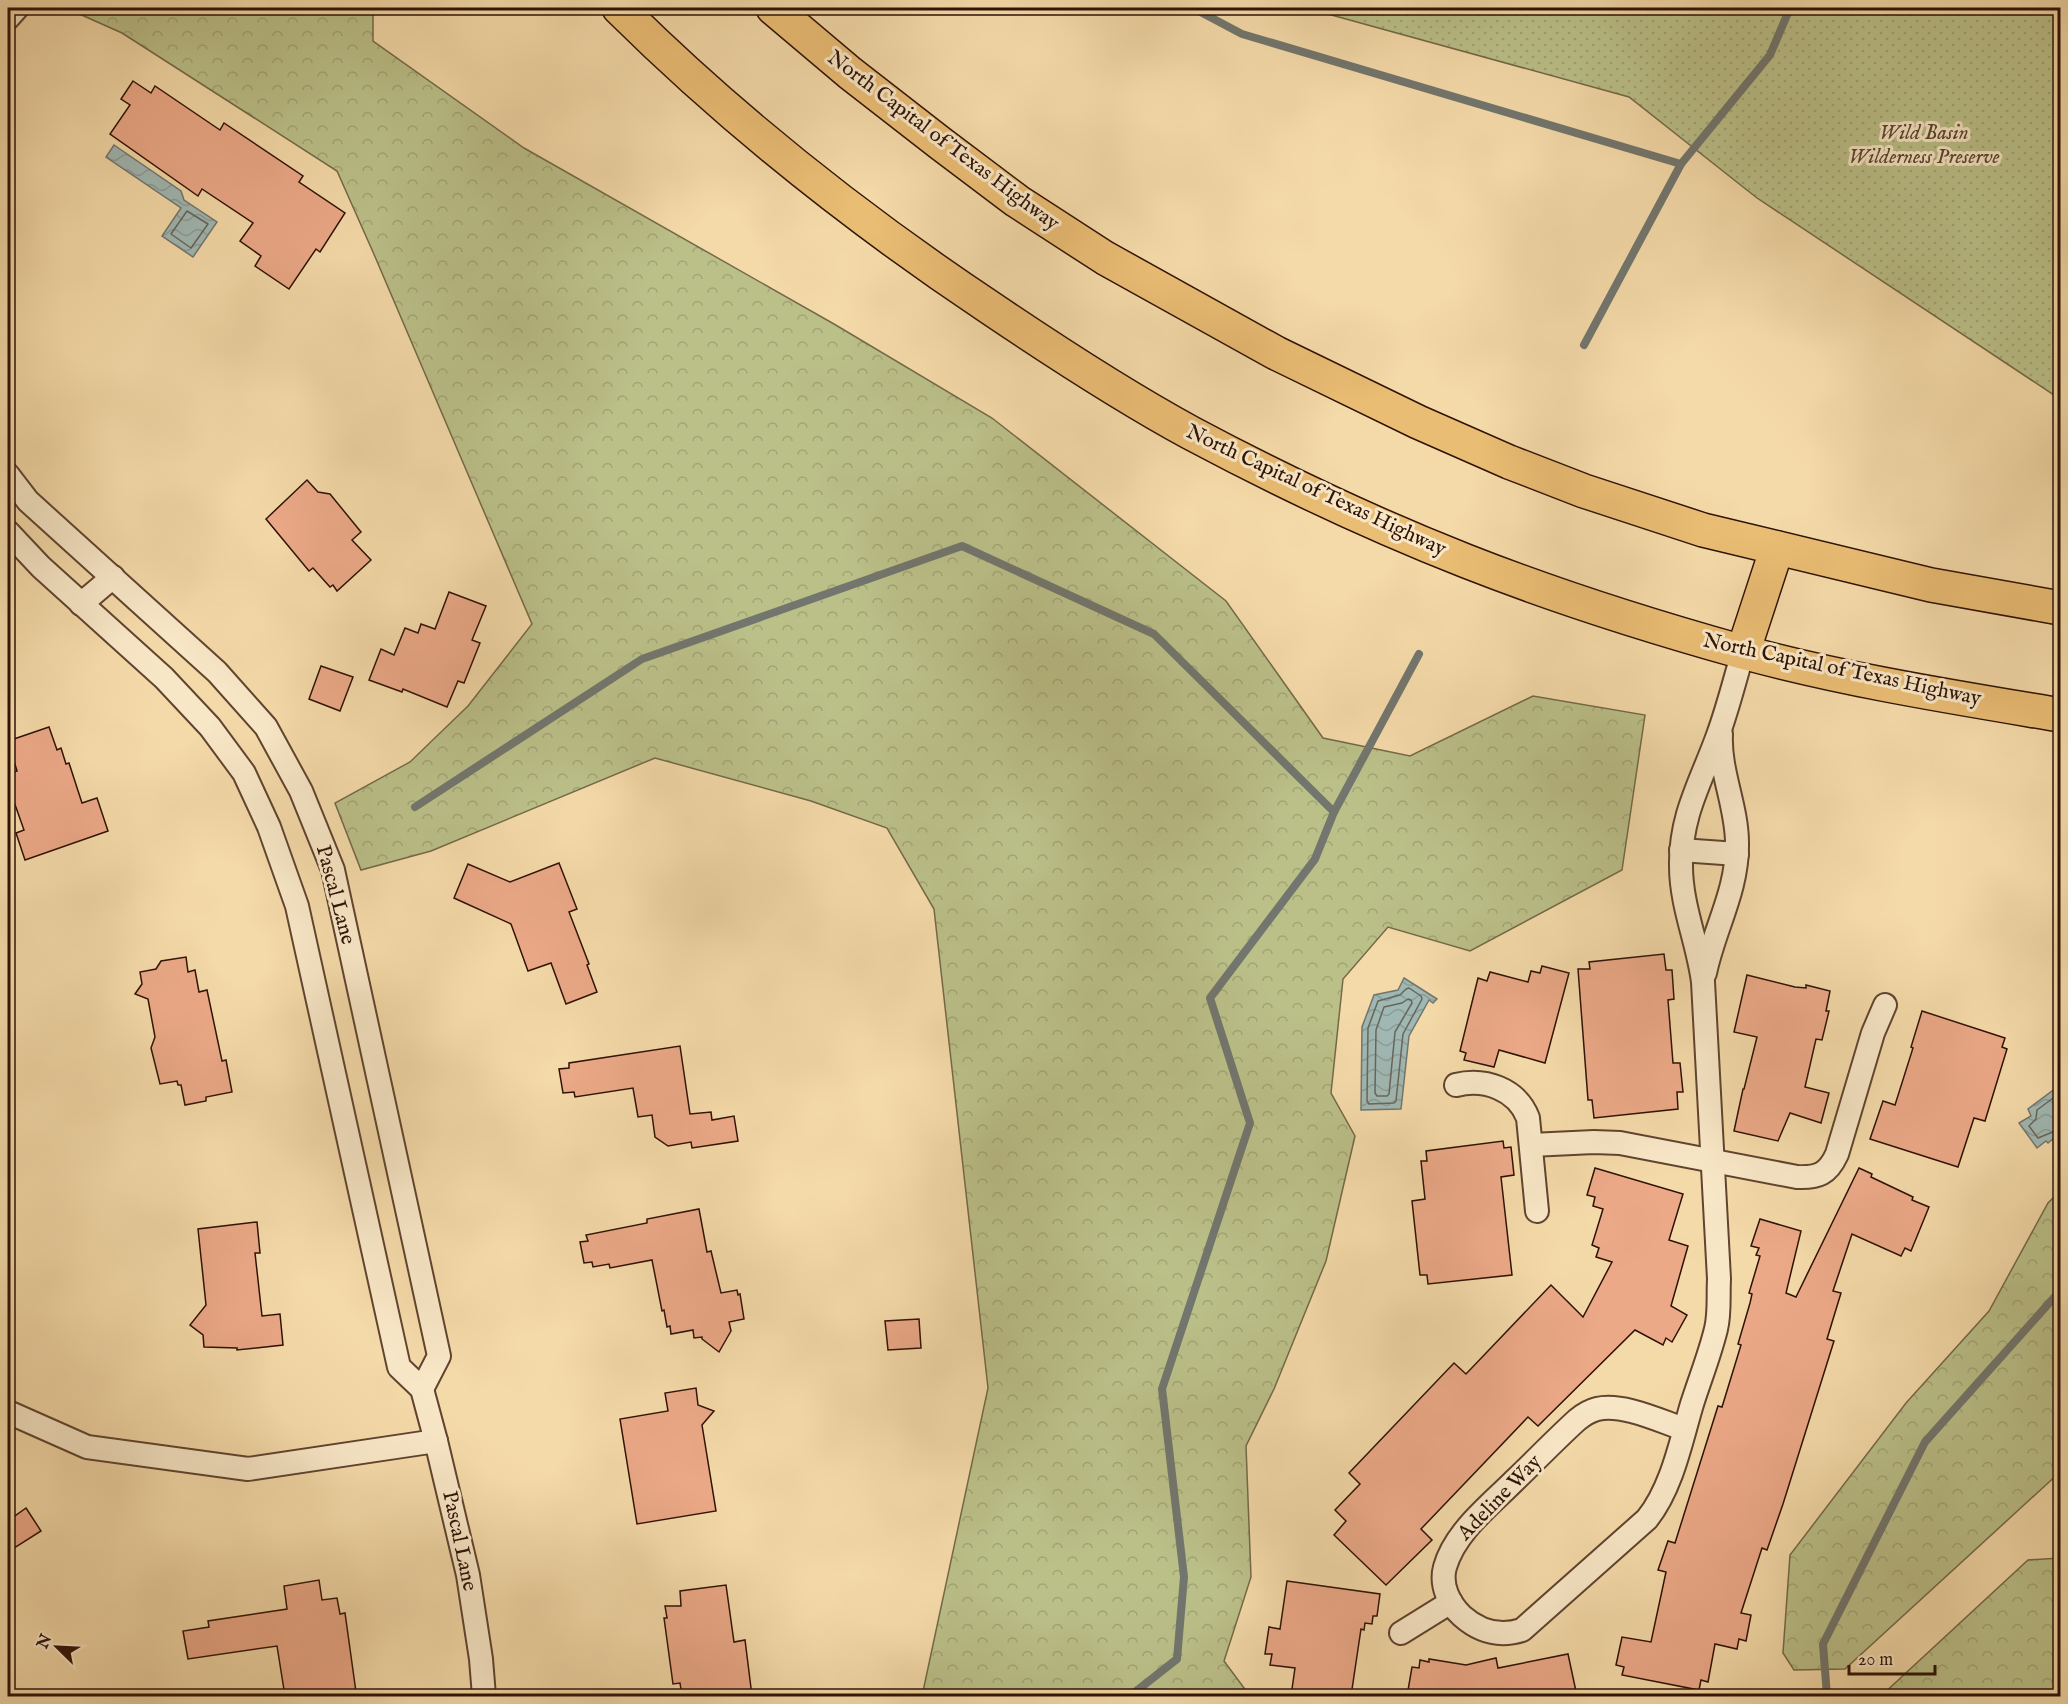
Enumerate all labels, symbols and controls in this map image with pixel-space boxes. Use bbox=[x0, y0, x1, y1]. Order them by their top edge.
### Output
street label: North Capital of Texas Highway bbox=[822, 45, 1065, 238]
park label: Wild Basin Wilderness Preserve bbox=[1848, 120, 2000, 171]
street label: North Capital of Texas Highway bbox=[1182, 419, 1451, 563]
street label: North Capital of Texas Highway bbox=[1700, 627, 1984, 713]
street label: Pascal Lane bbox=[309, 842, 361, 948]
street label: Adeline Way bbox=[1451, 1449, 1548, 1548]
street label: Pascal Lane bbox=[435, 1488, 483, 1594]
north arrow bbox=[27, 1617, 87, 1677]
text: N bbox=[33, 1631, 57, 1653]
scale bar bbox=[1849, 1638, 1934, 1676]
text: 20 m bbox=[1858, 1649, 1893, 1672]

